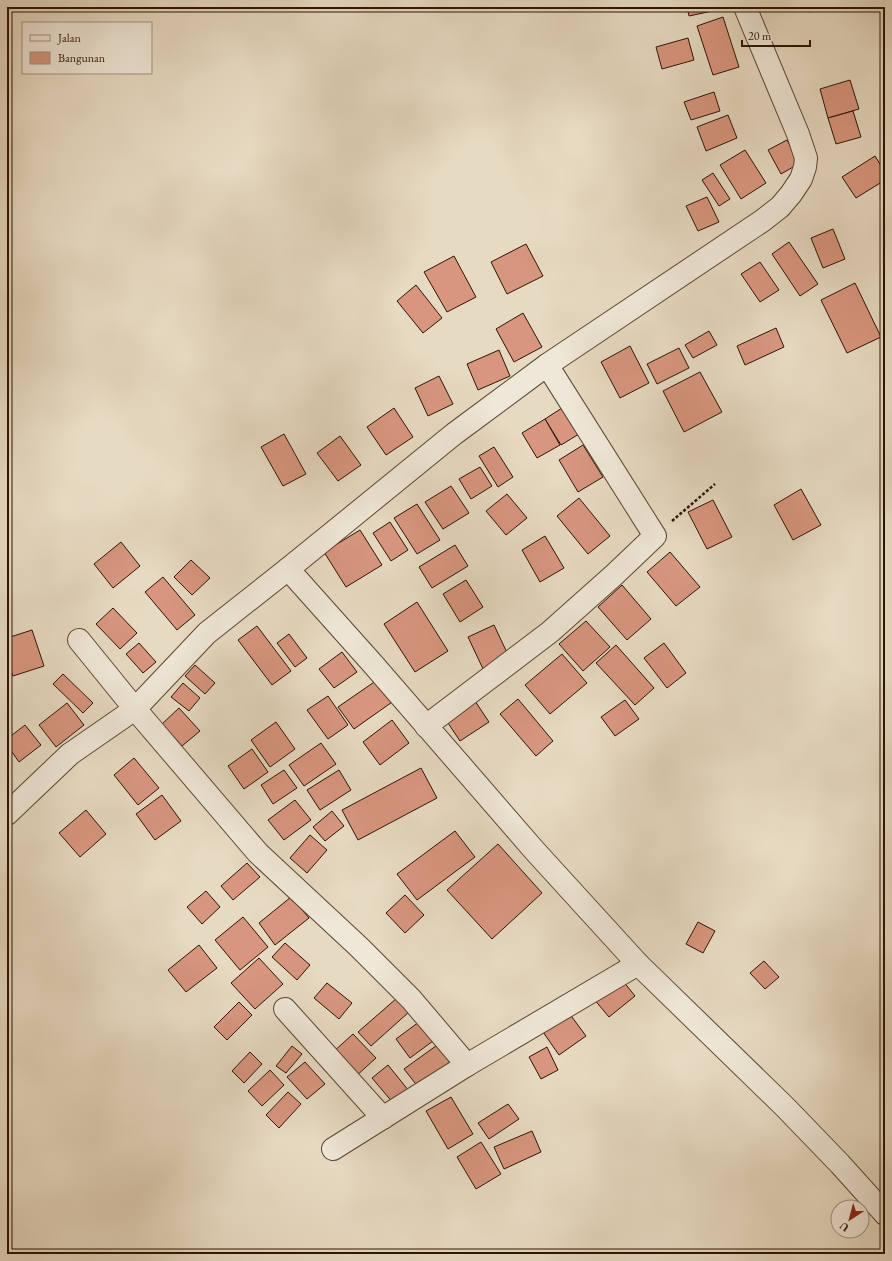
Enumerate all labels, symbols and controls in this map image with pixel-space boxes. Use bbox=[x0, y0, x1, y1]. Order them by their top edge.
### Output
legend bbox=[22, 22, 152, 74]
scale bar bbox=[742, 22, 810, 48]
text: 20 m bbox=[748, 28, 772, 44]
text: Jalan bbox=[57, 30, 82, 46]
text: Bangunan bbox=[58, 50, 106, 66]
north arrow bbox=[830, 1199, 870, 1239]
text: U bbox=[836, 1219, 852, 1235]

